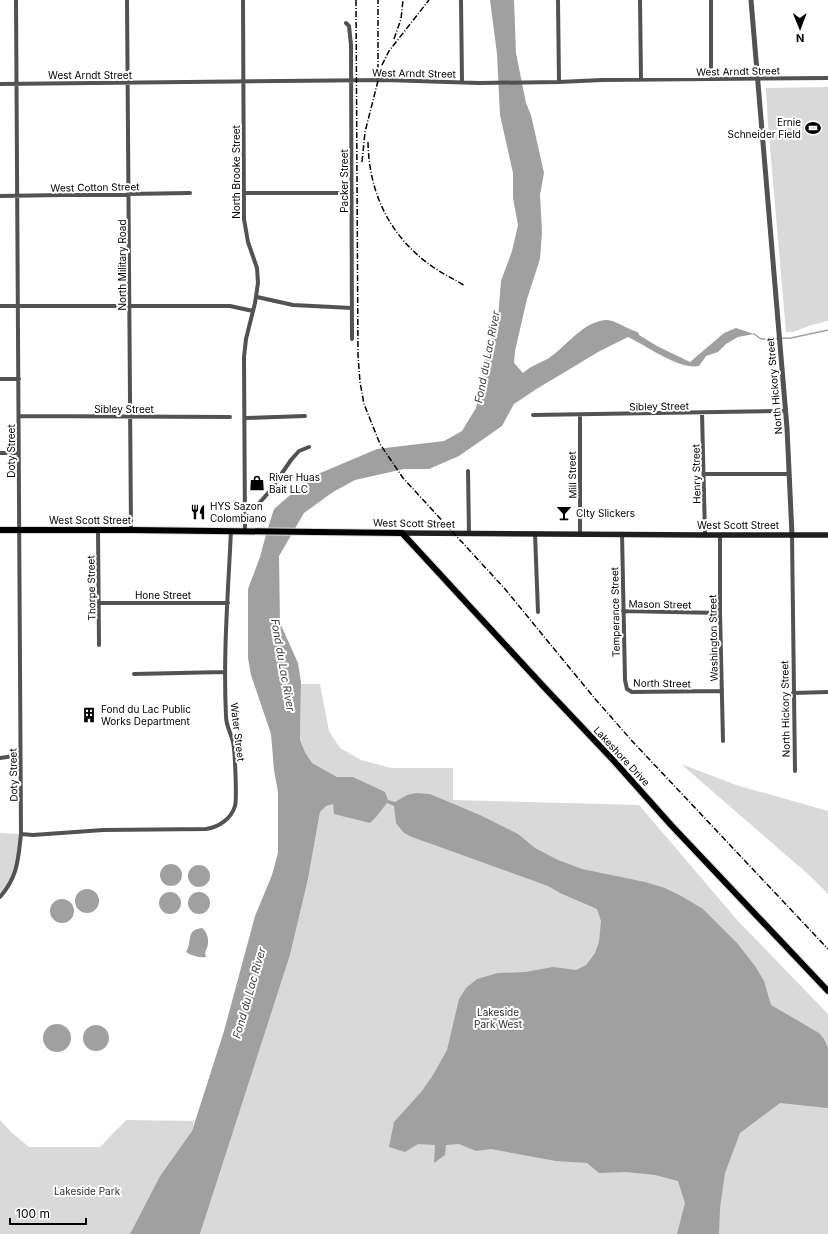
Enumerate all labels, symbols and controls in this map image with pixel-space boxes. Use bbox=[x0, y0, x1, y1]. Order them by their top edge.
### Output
north arrow bbox=[780, 8, 820, 48]
text: N bbox=[796, 31, 804, 45]
street label: West Arndt Street bbox=[696, 64, 781, 78]
street label: West Arndt Street bbox=[372, 66, 457, 80]
street label: West Arndt Street bbox=[48, 69, 133, 81]
place label: Ernie Schneider Field bbox=[728, 116, 801, 140]
sports icon: Ernie Schneider Field bbox=[804, 119, 822, 137]
street label: North Brooke Street bbox=[230, 124, 242, 219]
street label: Packer Street bbox=[338, 148, 350, 213]
street label: West Cotton Street bbox=[50, 180, 140, 194]
street label: North Military Road bbox=[116, 219, 128, 311]
water label: Fond du Lac River bbox=[471, 309, 503, 404]
street label: North Hickory Street bbox=[764, 337, 784, 435]
street label: Sibley Street bbox=[629, 399, 690, 413]
street label: Sibley Street bbox=[94, 403, 155, 415]
street label: Doty Street bbox=[5, 424, 17, 478]
street label: Henry Street bbox=[689, 443, 703, 504]
street label: Mill Street bbox=[566, 451, 578, 499]
place label: River Huas Bait LLC bbox=[269, 471, 320, 495]
shop icon: River Huas Bait LLC bbox=[248, 474, 266, 492]
place label: HYS Sazon Colombiano bbox=[210, 500, 267, 524]
restaurant icon: HYS Sazon Colombiano bbox=[189, 503, 207, 521]
bar icon: CIty Slickers bbox=[555, 504, 573, 522]
place label: CIty Slickers bbox=[576, 507, 635, 519]
street label: West Scott Street bbox=[49, 514, 132, 526]
street label: West Scott Street bbox=[373, 516, 456, 530]
street label: West Scott Street bbox=[697, 519, 780, 531]
street label: Thorpe Street bbox=[84, 555, 98, 621]
street label: Temperance Street bbox=[608, 566, 622, 657]
street label: Hone Street bbox=[135, 589, 192, 601]
street label: Washington Street bbox=[706, 594, 720, 681]
street label: Mason Street bbox=[628, 597, 692, 611]
water label: Fond du Lac River bbox=[268, 618, 298, 713]
street label: North Hickory Street bbox=[778, 660, 792, 758]
street label: North Street bbox=[633, 676, 692, 690]
street label: Water Street bbox=[228, 702, 248, 763]
place label: Fond du Lac Public Works Department bbox=[101, 703, 191, 727]
building icon: Fond du Lac Public Works Department bbox=[80, 706, 98, 724]
street label: Lakeshore Drive bbox=[591, 724, 653, 788]
street label: Doty Street bbox=[7, 748, 19, 802]
water label: Fond du Lac River bbox=[229, 945, 269, 1040]
park label: Lakeside Park West bbox=[474, 1006, 523, 1030]
park label: Lakeside Park bbox=[54, 1185, 121, 1197]
scale bar bbox=[10, 1200, 86, 1226]
text: 100 m bbox=[16, 1206, 50, 1221]

